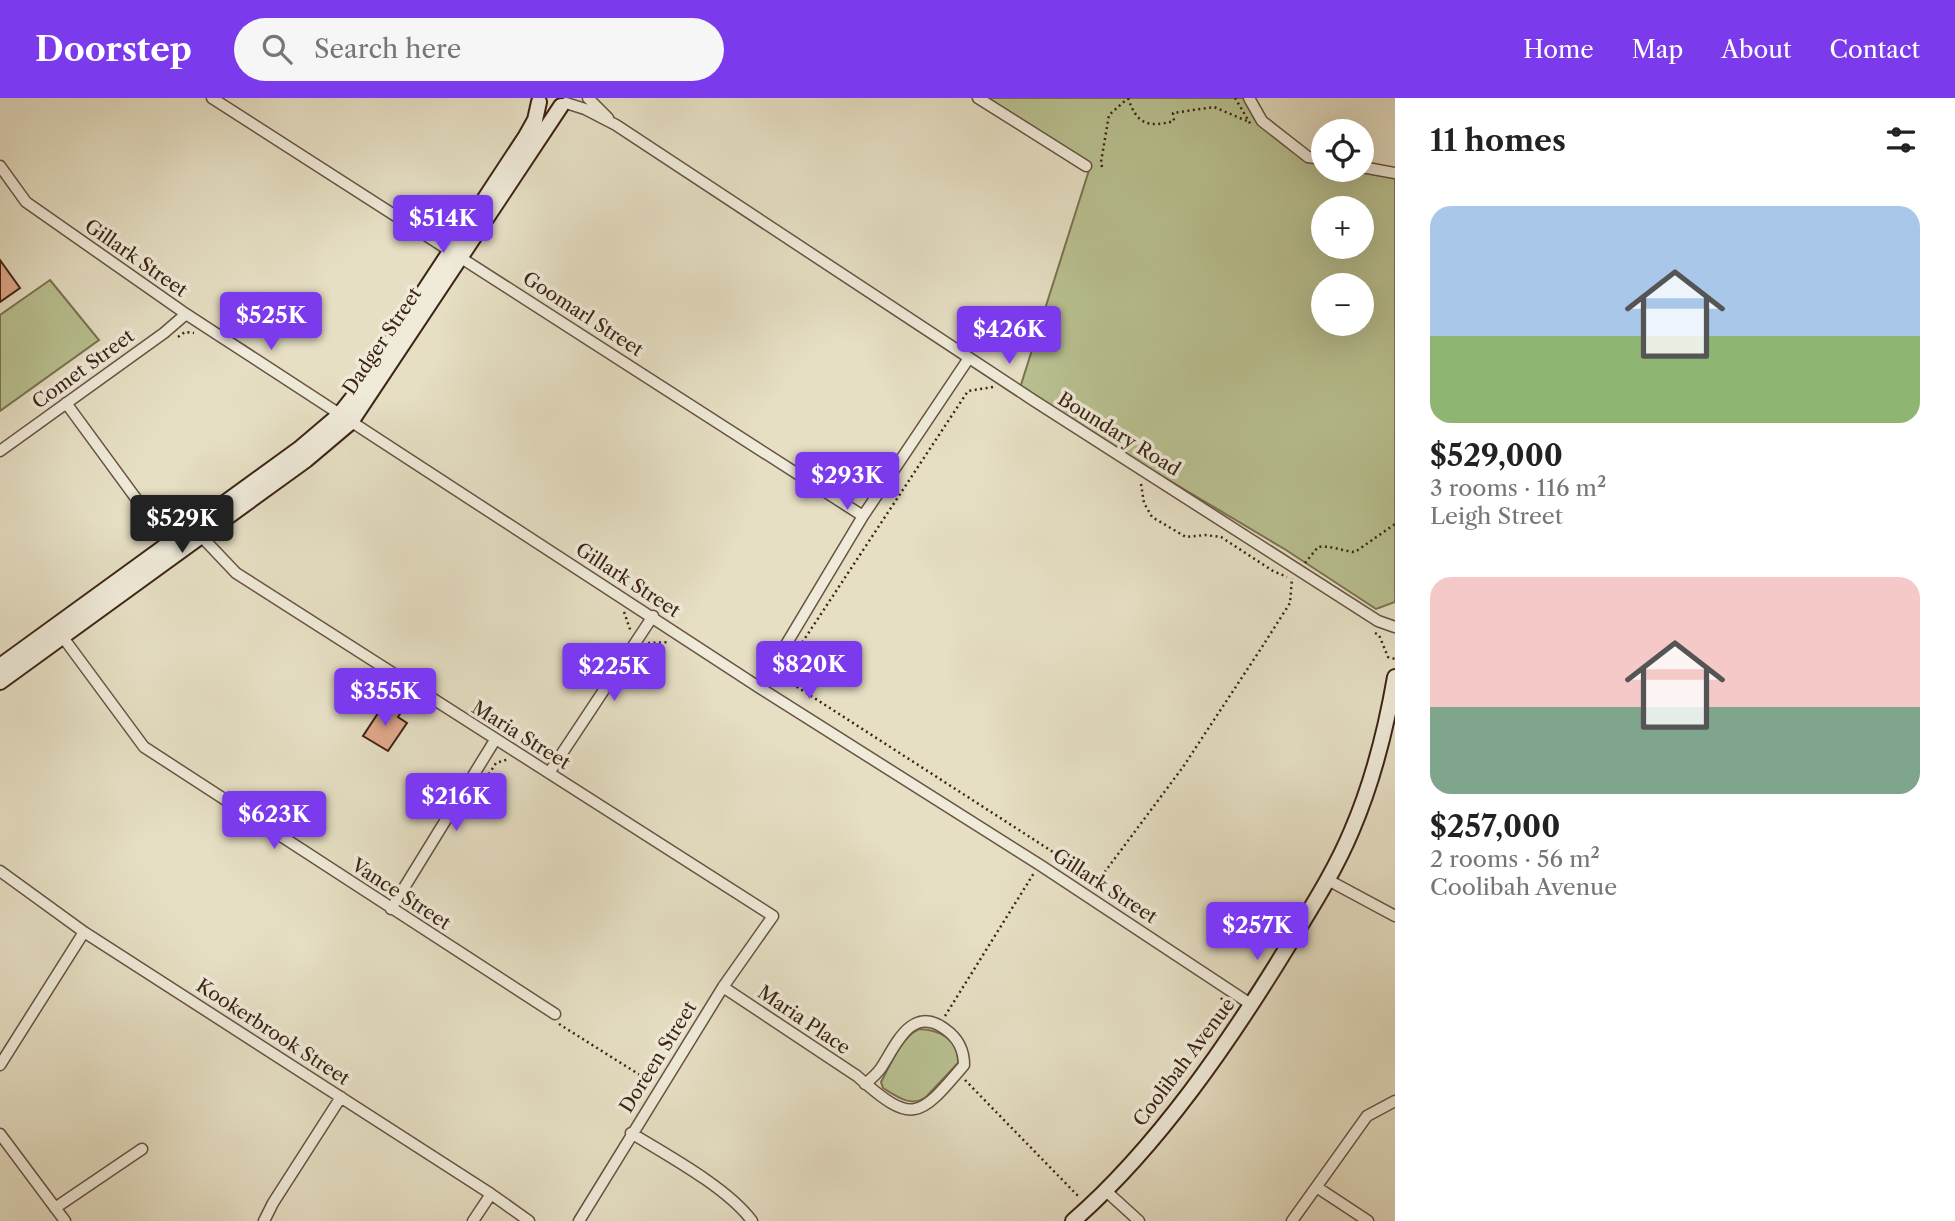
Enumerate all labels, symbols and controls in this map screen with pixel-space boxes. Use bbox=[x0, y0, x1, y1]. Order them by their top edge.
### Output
search box bbox=[234, 18, 724, 81]
text: Doorstep bbox=[35, 29, 192, 70]
icon: search bbox=[258, 30, 296, 68]
text: Search here bbox=[314, 33, 461, 65]
text: Home bbox=[1523, 35, 1594, 64]
text: Map bbox=[1632, 35, 1683, 64]
text: About bbox=[1721, 35, 1792, 64]
text: Contact bbox=[1830, 35, 1920, 64]
map controls bbox=[1311, 119, 1374, 336]
button: locate bbox=[1311, 119, 1374, 182]
icon: filters bbox=[1882, 121, 1920, 159]
text: 11 homes bbox=[1430, 122, 1566, 159]
pin: $514K bbox=[394, 195, 492, 255]
button: + bbox=[1311, 196, 1374, 259]
text: $514K bbox=[409, 204, 477, 232]
street label: Gillark Street bbox=[80, 214, 192, 302]
icon: home bbox=[1612, 251, 1738, 377]
street label: Goomarl Street bbox=[519, 267, 648, 362]
button: − bbox=[1311, 273, 1374, 336]
street label: Dadger Street bbox=[338, 283, 426, 399]
pin: $525K bbox=[222, 292, 320, 352]
text: $525K bbox=[236, 301, 306, 329]
pin: $426K bbox=[960, 306, 1058, 366]
text: $426K bbox=[973, 315, 1045, 343]
street label: Comet Street bbox=[28, 324, 139, 414]
street label: Boundary Road bbox=[1053, 387, 1185, 481]
text: $529,000 bbox=[1430, 437, 1563, 474]
pin: $293K bbox=[798, 452, 896, 512]
text: $293K bbox=[811, 461, 883, 489]
text: 3 rooms · 116 m² bbox=[1430, 474, 1606, 502]
pin: $529K bbox=[133, 496, 231, 555]
text: Leigh Street bbox=[1430, 502, 1563, 530]
text: $529K bbox=[146, 504, 218, 532]
street label: Gillark Street bbox=[571, 538, 685, 622]
icon: home bbox=[1612, 622, 1738, 748]
pin: $820K bbox=[760, 642, 858, 701]
pin: $225K bbox=[565, 644, 663, 703]
text: $820K bbox=[772, 650, 846, 678]
text: $225K bbox=[578, 652, 650, 680]
pin: $355K bbox=[336, 668, 434, 728]
text: $355K bbox=[350, 677, 420, 705]
street label: Maria Street bbox=[468, 696, 575, 774]
pin: $216K bbox=[407, 774, 505, 833]
text: $216K bbox=[422, 782, 490, 810]
pin: $623K bbox=[225, 792, 323, 851]
text: $623K bbox=[238, 800, 310, 828]
text: $257,000 bbox=[1430, 808, 1560, 845]
street label: Gillark Street bbox=[1048, 844, 1162, 928]
text: 2 rooms · 56 m² bbox=[1430, 845, 1600, 873]
street label: Vance Street bbox=[346, 853, 455, 935]
text: Coolibah Avenue bbox=[1430, 873, 1617, 901]
pin: $257K bbox=[1208, 902, 1306, 962]
text: $257K bbox=[1222, 911, 1292, 939]
street label: Kookerbrook Street bbox=[192, 974, 354, 1090]
street label: Maria Place bbox=[753, 981, 855, 1059]
street label: Coolibah Avenue bbox=[1128, 993, 1240, 1131]
street label: Doreen Street bbox=[615, 997, 702, 1117]

